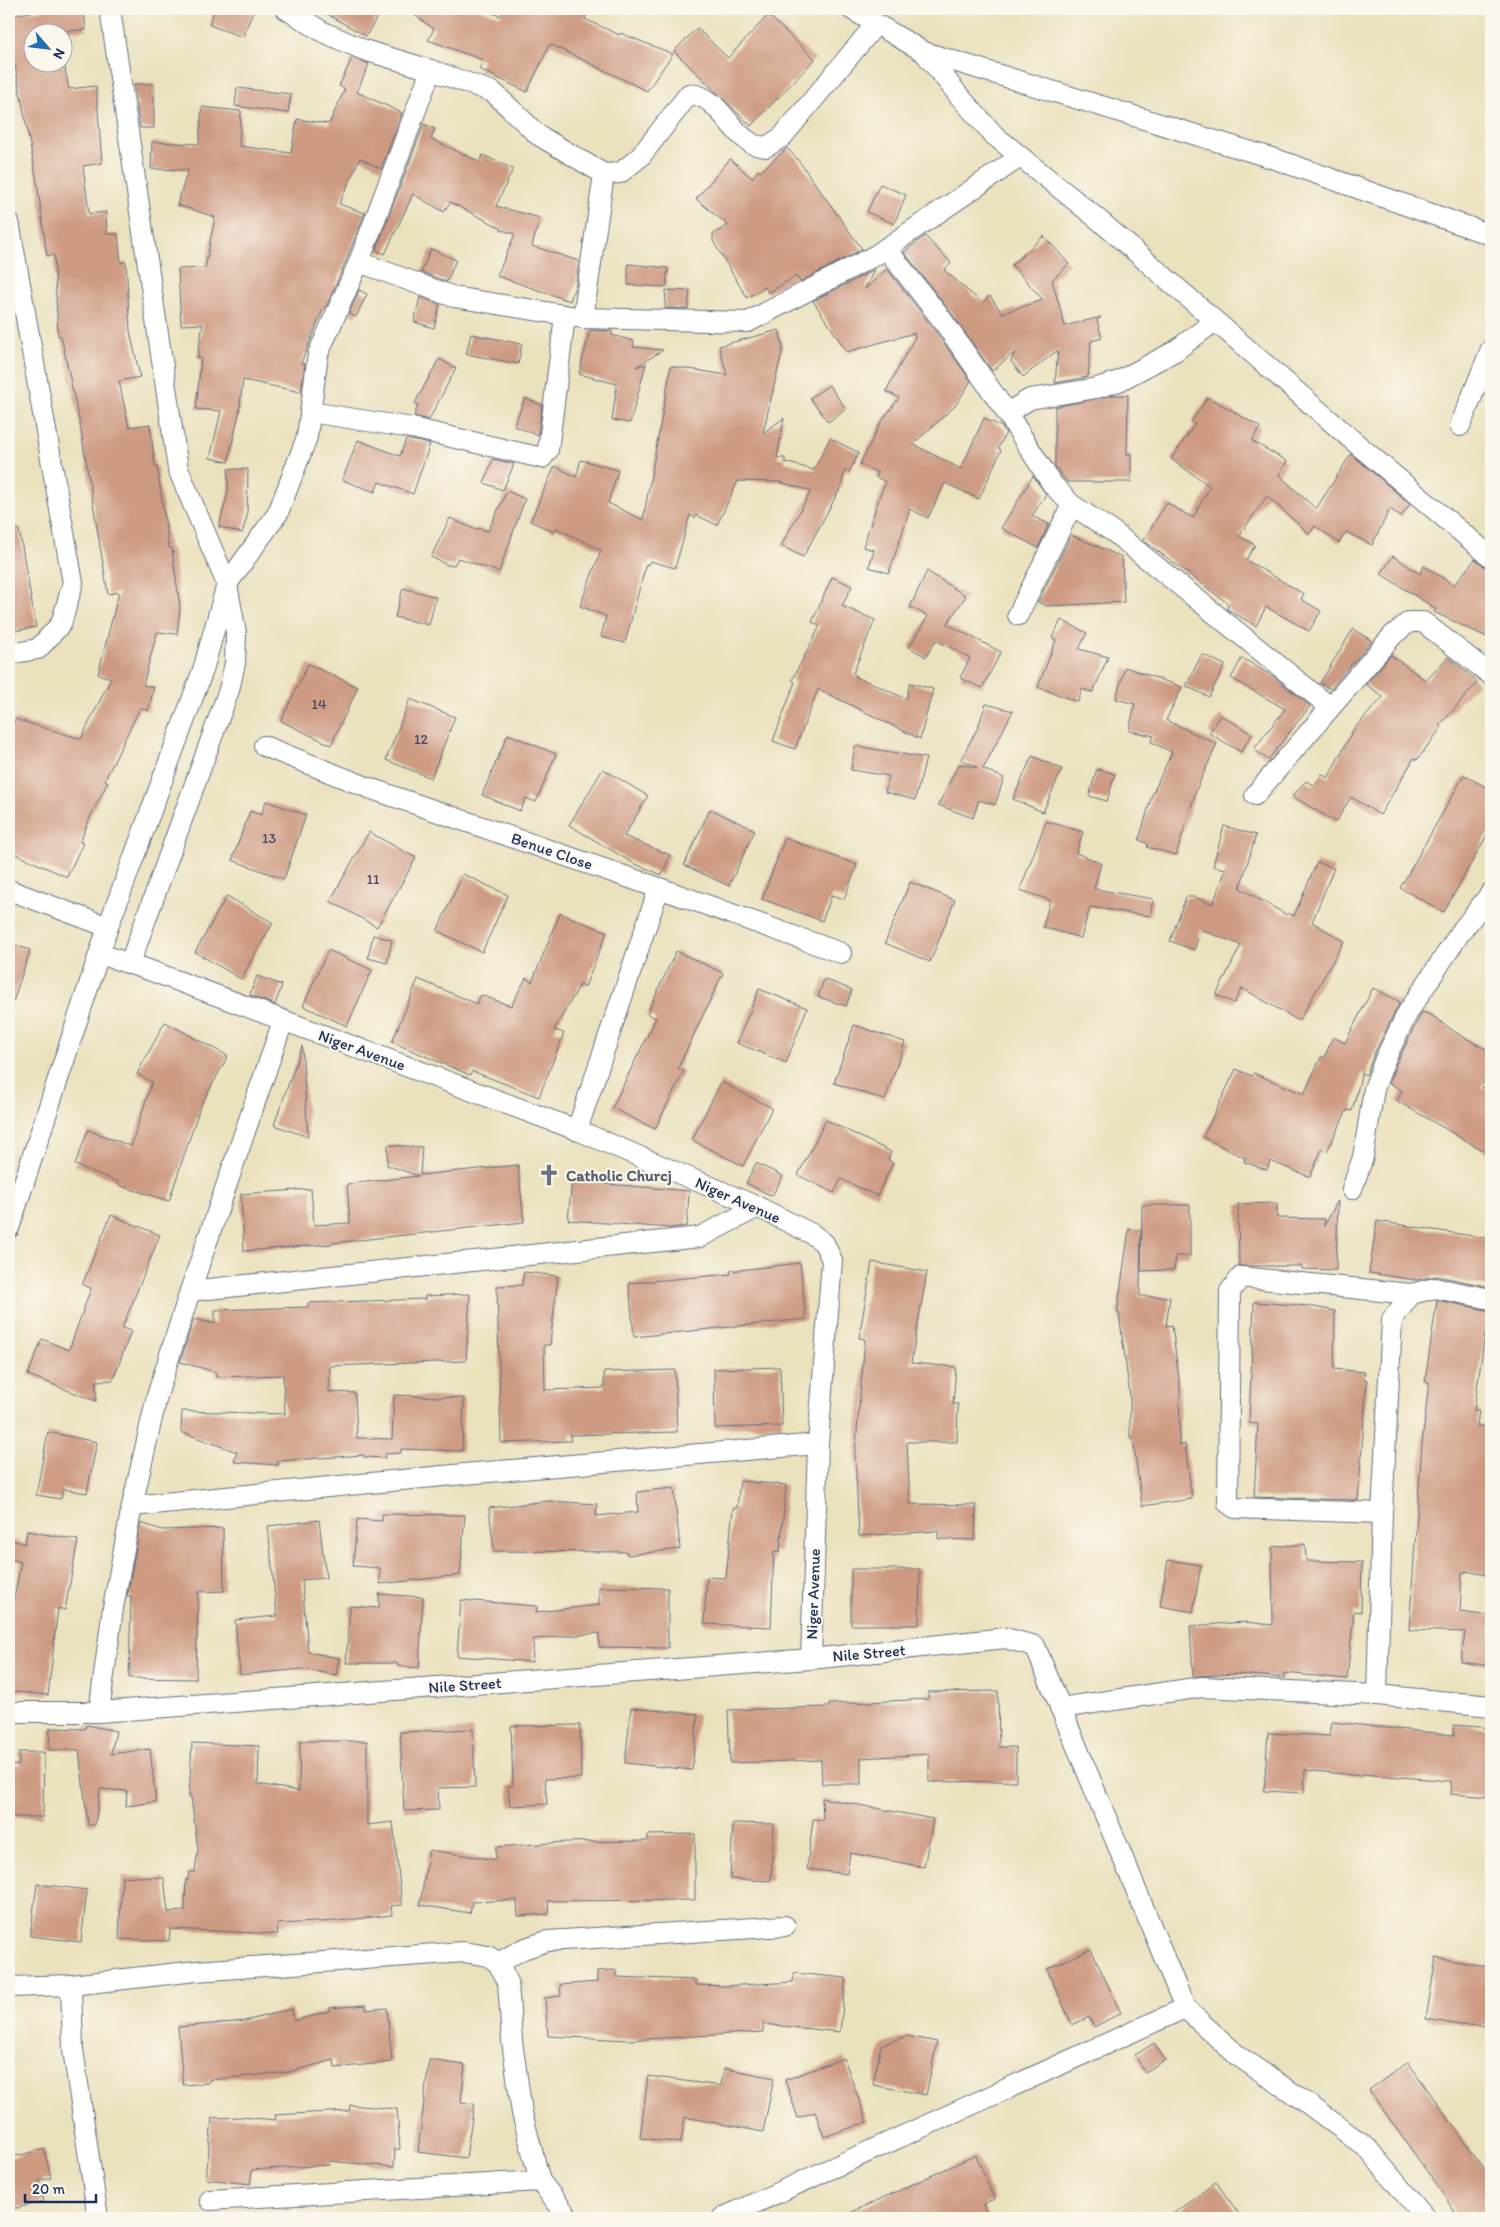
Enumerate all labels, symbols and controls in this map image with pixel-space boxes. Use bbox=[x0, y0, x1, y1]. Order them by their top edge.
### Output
north arrow bbox=[22, 22, 72, 72]
text: N bbox=[49, 46, 69, 62]
house number: 14 bbox=[312, 696, 327, 713]
house number: 12 bbox=[414, 731, 429, 748]
street label: Benue Close bbox=[509, 828, 595, 874]
house number: 13 bbox=[262, 830, 276, 847]
house number: 11 bbox=[367, 871, 380, 888]
street label: Niger Avenue bbox=[316, 1025, 408, 1075]
church icon: Catholic Churcj bbox=[536, 1162, 562, 1188]
place label: Catholic Churcj bbox=[566, 1166, 672, 1186]
street label: Niger Avenue bbox=[692, 1173, 784, 1227]
street label: Niger Avenue bbox=[802, 1548, 824, 1640]
street label: Nile Street bbox=[832, 1640, 906, 1666]
street label: Nile Street bbox=[428, 1673, 502, 1697]
scale bar bbox=[25, 2172, 96, 2204]
text: 20 m bbox=[32, 2180, 66, 2198]

